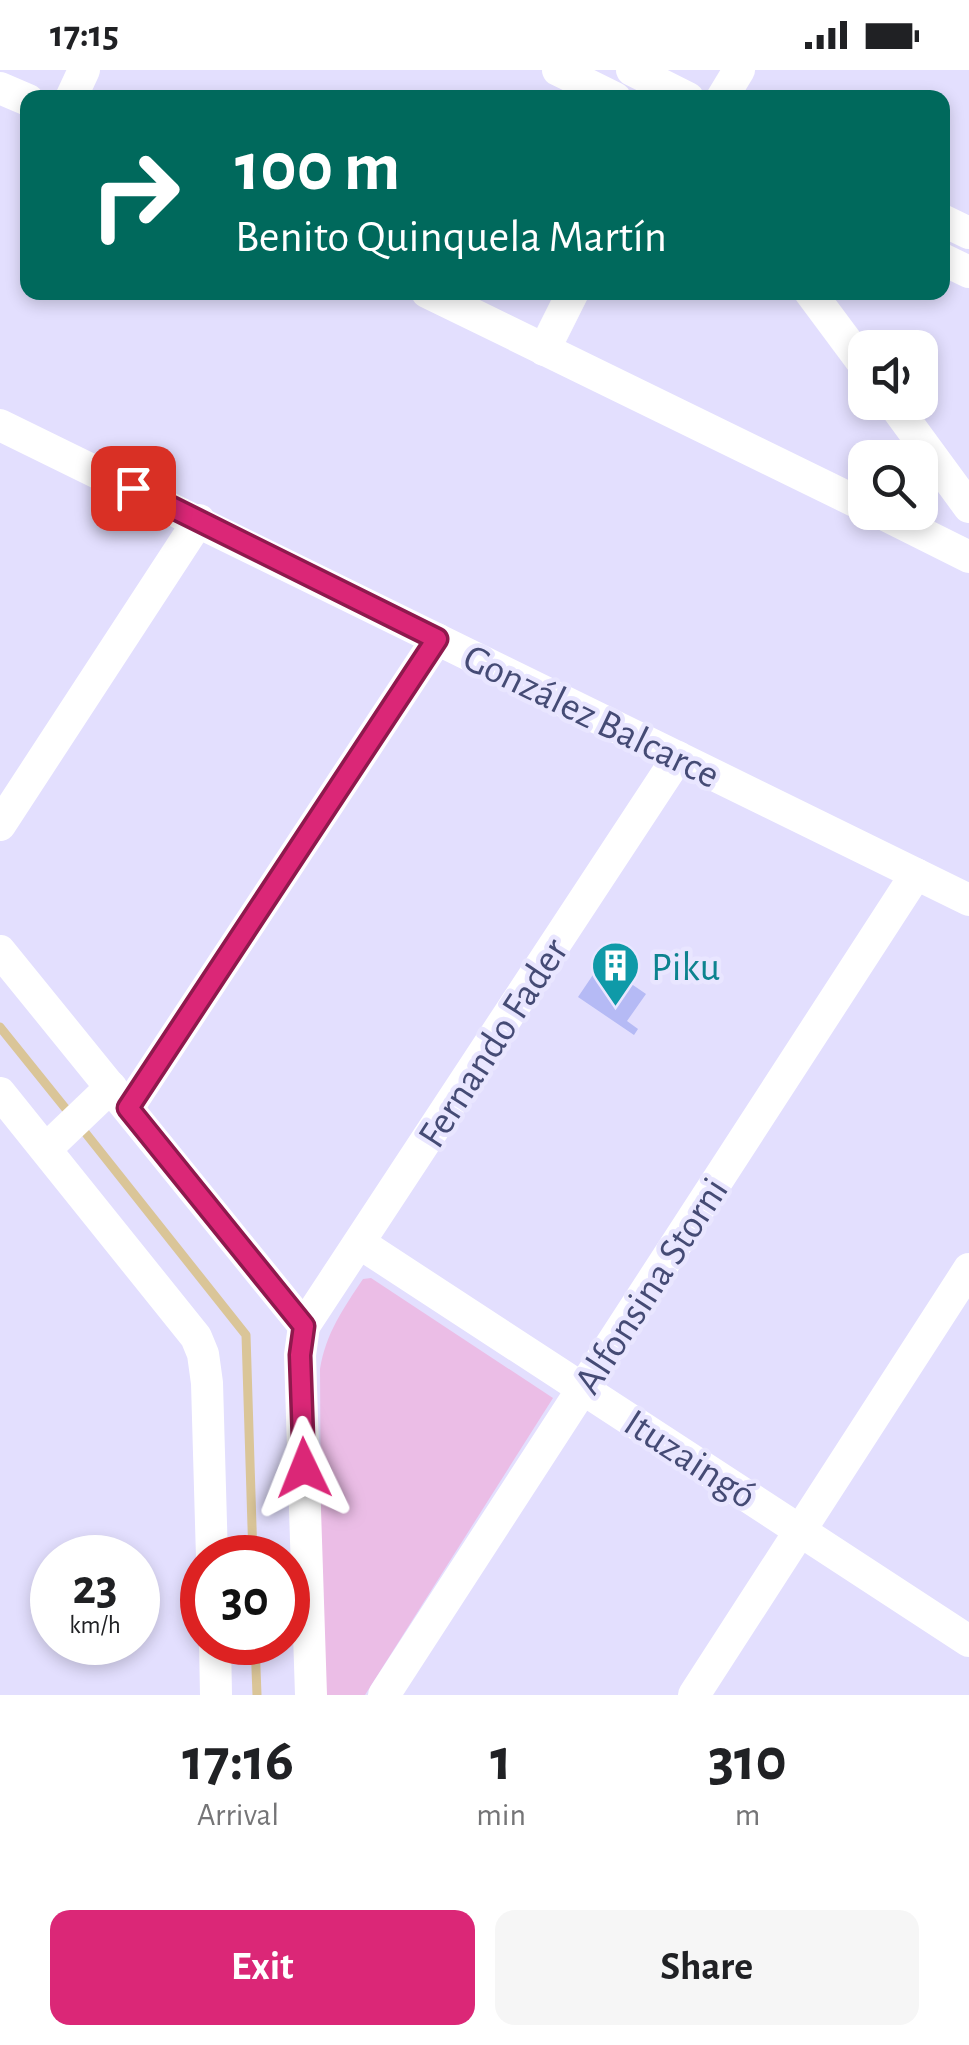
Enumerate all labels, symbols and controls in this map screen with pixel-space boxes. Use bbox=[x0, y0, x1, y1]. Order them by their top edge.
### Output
text: 17:15 bbox=[50, 16, 119, 54]
icon: right bbox=[70, 130, 200, 260]
text: 100 m bbox=[235, 133, 400, 203]
text: Benito Quinquela Martín bbox=[235, 215, 667, 260]
map controls bbox=[848, 330, 938, 530]
button: sound bbox=[848, 330, 938, 420]
button: search bbox=[848, 440, 938, 530]
pin bbox=[91, 446, 176, 531]
icon: arrive bbox=[106, 461, 161, 516]
street label: González Balcarce bbox=[457, 638, 725, 796]
street label: Fernando Fader bbox=[411, 931, 576, 1155]
building icon: Piku bbox=[590, 940, 642, 1008]
place label: Piku bbox=[651, 948, 720, 988]
street label: Alfonsina Storni bbox=[567, 1171, 736, 1401]
street label: Ituzaingó bbox=[617, 1403, 763, 1517]
position arrow bbox=[252, 1416, 356, 1520]
speed limit sign: 30 bbox=[180, 1535, 310, 1665]
text: 23 bbox=[72, 1563, 118, 1613]
text: km/h bbox=[69, 1613, 121, 1638]
text: 17:16 bbox=[182, 1731, 294, 1791]
text: 1 bbox=[490, 1731, 512, 1791]
text: 310 bbox=[708, 1731, 787, 1791]
text: Arrival bbox=[197, 1799, 279, 1831]
text: min bbox=[476, 1799, 526, 1831]
text: m bbox=[735, 1799, 760, 1831]
button: Exit bbox=[50, 1910, 475, 2025]
button: Share bbox=[495, 1910, 919, 2025]

